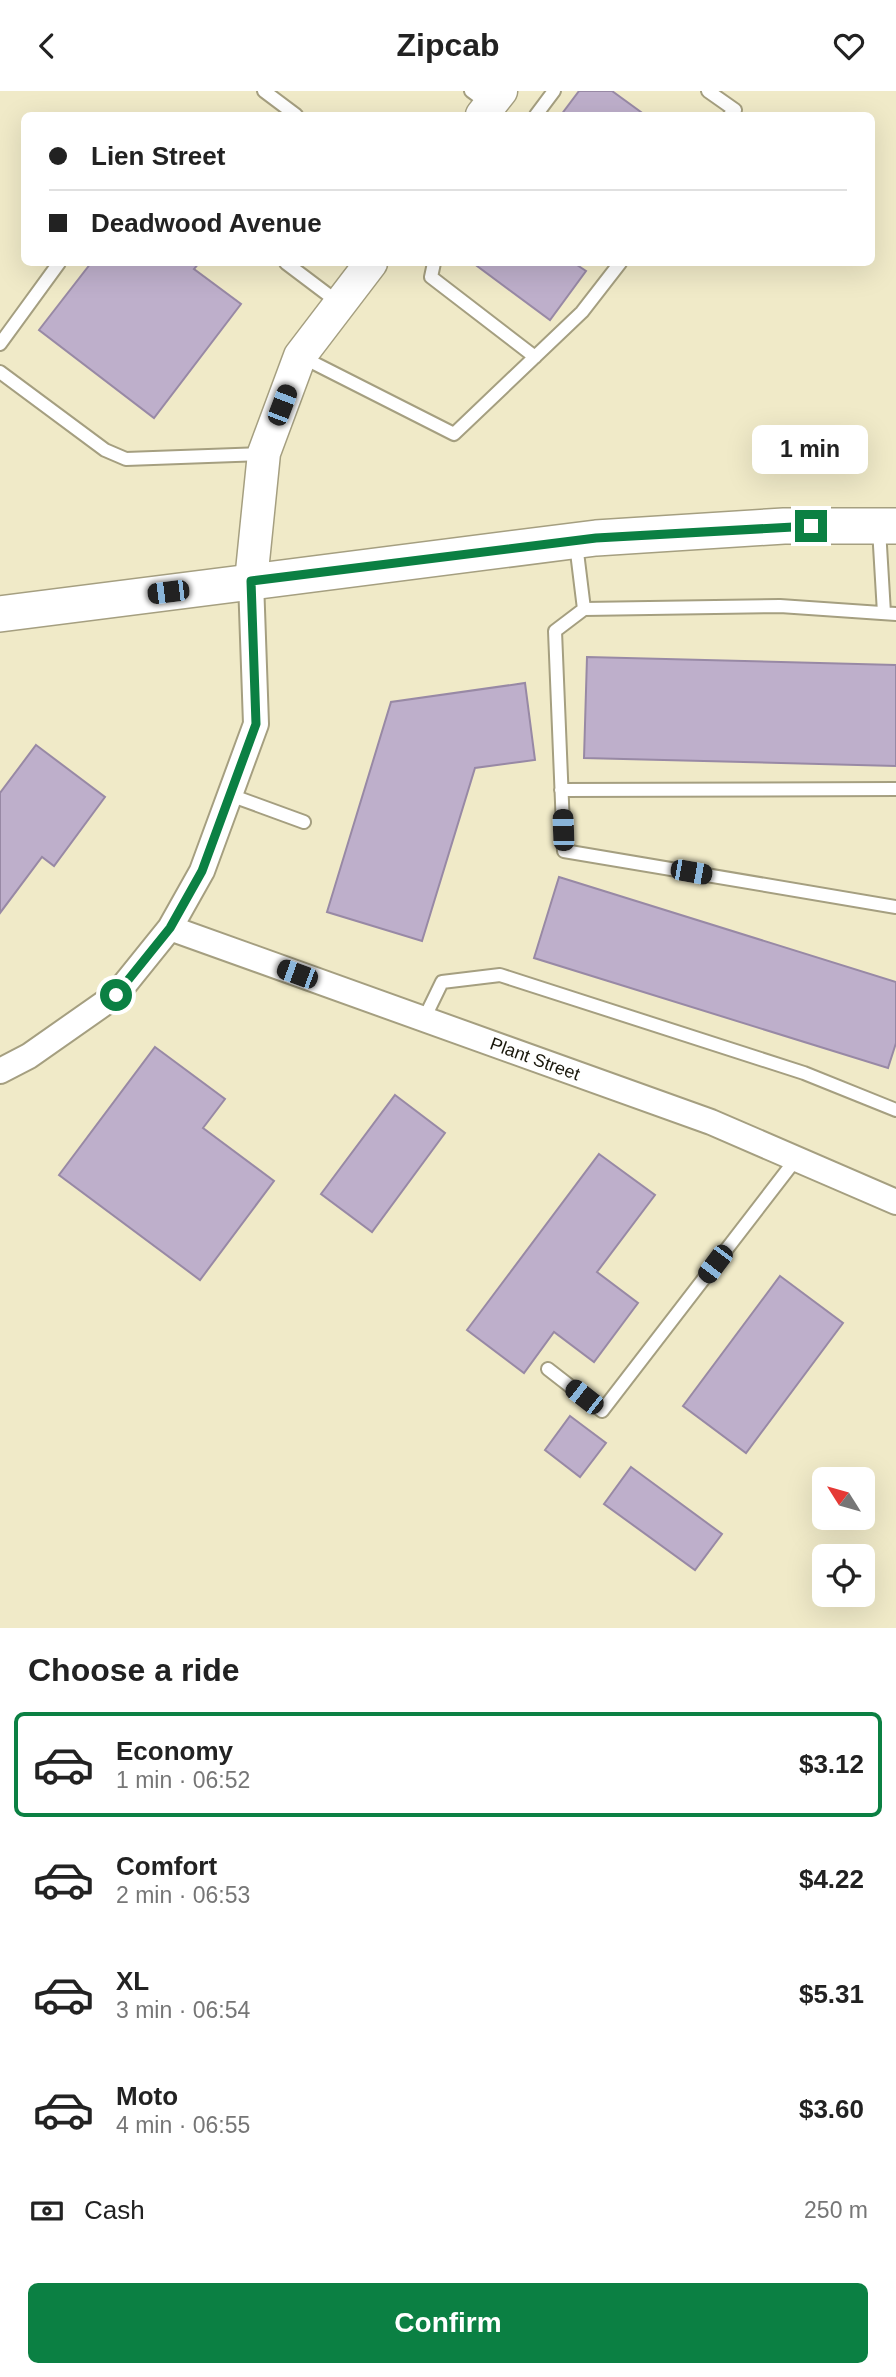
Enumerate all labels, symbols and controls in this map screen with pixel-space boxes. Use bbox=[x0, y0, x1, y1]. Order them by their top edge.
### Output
icon: back bbox=[28, 27, 66, 65]
text: Zipcab bbox=[396, 27, 500, 63]
icon: heart bbox=[830, 27, 868, 65]
text: Lien Street bbox=[91, 141, 225, 171]
text: Deadwood Avenue bbox=[91, 208, 322, 238]
car bbox=[265, 382, 300, 428]
callout: 1 min bbox=[753, 425, 869, 473]
text: 1 min bbox=[780, 436, 840, 462]
route end bbox=[795, 510, 827, 542]
car bbox=[146, 579, 191, 605]
car bbox=[552, 809, 575, 851]
car bbox=[669, 858, 714, 886]
car bbox=[274, 957, 321, 991]
route start bbox=[100, 979, 132, 1011]
street label: Plant Street bbox=[487, 1034, 583, 1084]
car bbox=[694, 1241, 737, 1287]
car bbox=[561, 1376, 608, 1418]
north arrow bbox=[812, 1467, 875, 1529]
map controls bbox=[812, 1467, 875, 1607]
button: locate bbox=[812, 1544, 875, 1607]
text: Choose a ride bbox=[28, 1652, 240, 1688]
icon: car bbox=[32, 1733, 95, 1796]
text: Economy bbox=[116, 1736, 233, 1766]
text: $3.12 bbox=[799, 1749, 864, 1779]
text: 1 min · 06:52 bbox=[116, 1767, 250, 1793]
icon: car bbox=[32, 1848, 95, 1911]
text: Comfort bbox=[116, 1851, 217, 1881]
text: $4.22 bbox=[799, 1864, 864, 1894]
text: 2 min · 06:53 bbox=[116, 1882, 250, 1908]
icon: car bbox=[32, 1963, 95, 2026]
text: XL bbox=[116, 1966, 149, 1996]
text: $5.31 bbox=[799, 1979, 864, 2009]
text: 3 min · 06:54 bbox=[116, 1997, 250, 2023]
icon: car bbox=[32, 2078, 95, 2141]
text: Moto bbox=[116, 2081, 178, 2111]
text: $3.60 bbox=[799, 2094, 864, 2124]
text: 4 min · 06:55 bbox=[116, 2112, 250, 2138]
icon: cash bbox=[28, 2192, 66, 2230]
text: Cash bbox=[84, 2195, 145, 2225]
text: 250 m bbox=[804, 2197, 868, 2223]
button: Confirm bbox=[28, 2283, 868, 2363]

